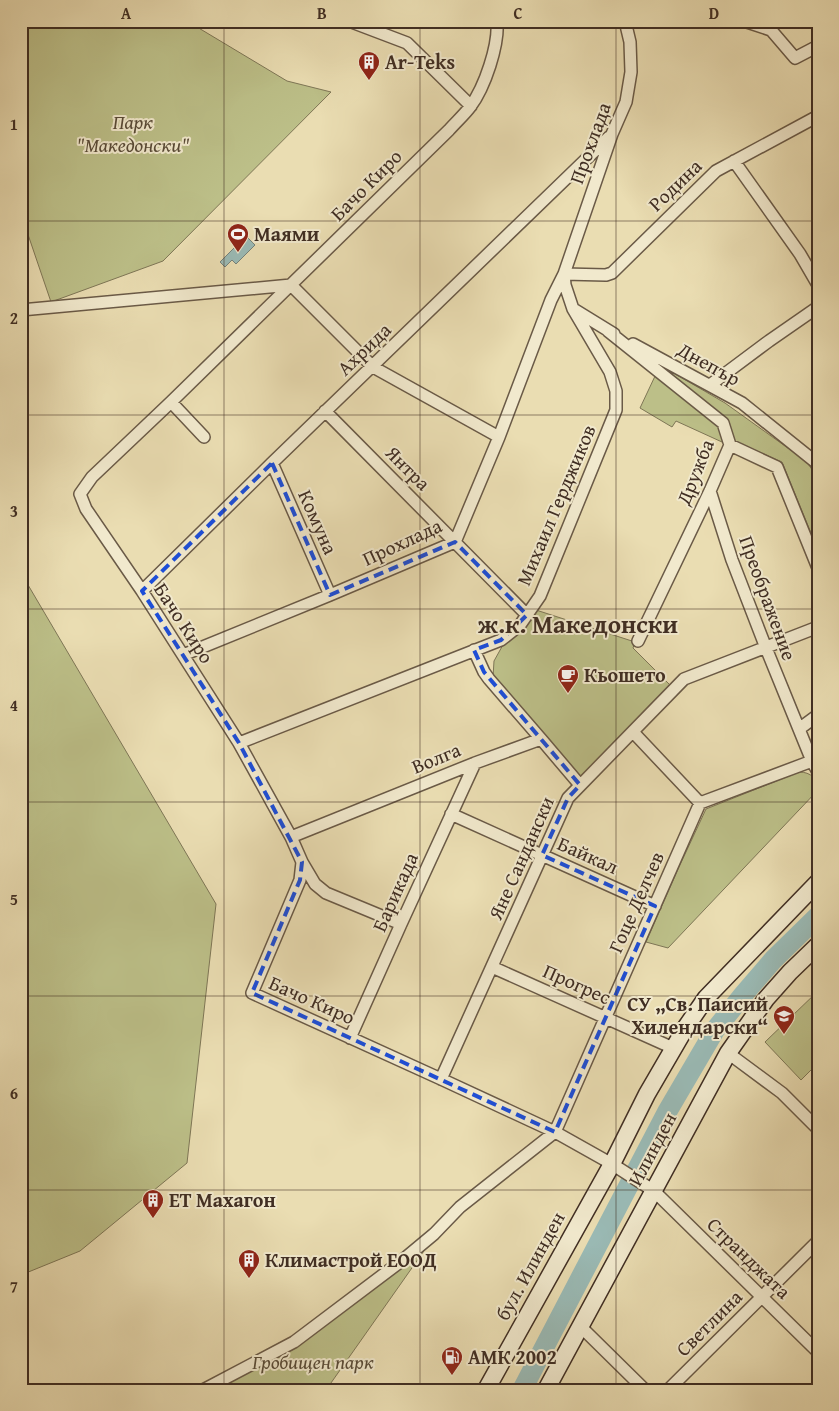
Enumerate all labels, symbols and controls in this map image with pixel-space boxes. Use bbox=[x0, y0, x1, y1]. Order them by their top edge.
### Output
text: A bbox=[121, 1, 132, 25]
text: B bbox=[317, 1, 327, 25]
text: C bbox=[513, 1, 523, 25]
text: D bbox=[709, 1, 719, 25]
place label: Ar-Teks bbox=[385, 47, 455, 76]
building icon: Ar-Teks bbox=[357, 50, 381, 81]
street label: Прохлада bbox=[561, 97, 618, 188]
park label: Парк "Македонски" bbox=[76, 107, 190, 159]
text: 1 bbox=[10, 112, 18, 136]
street label: Бачо Киро bbox=[323, 142, 408, 227]
street label: Родина bbox=[641, 151, 708, 218]
place label: Маями bbox=[254, 219, 320, 248]
sports icon: Маями bbox=[226, 222, 250, 253]
text: 2 bbox=[10, 306, 18, 330]
street label: Ахрида bbox=[330, 315, 398, 382]
street label: Днепър bbox=[672, 334, 746, 393]
street label: Михаил Герджиков bbox=[509, 420, 603, 590]
street label: Дружба bbox=[668, 434, 721, 510]
street label: Янтра bbox=[379, 438, 438, 497]
street label: Комуна bbox=[291, 485, 346, 559]
text: 3 bbox=[10, 499, 18, 523]
street label: Прохлада bbox=[357, 510, 447, 573]
street label: Преображение bbox=[732, 531, 804, 664]
street label: Бачо Киро bbox=[147, 577, 221, 669]
district label: ж.к. Македонски bbox=[478, 606, 678, 642]
place label: Кьошето bbox=[584, 660, 666, 689]
cafe icon: Кьошето bbox=[556, 663, 580, 694]
text: 4 bbox=[10, 693, 18, 717]
street label: Волга bbox=[407, 734, 465, 780]
street label: Яне Сандански bbox=[480, 791, 561, 925]
street label: Байкал bbox=[553, 828, 623, 881]
street label: Барикада bbox=[364, 847, 425, 936]
street label: Гоце Делчев bbox=[600, 847, 671, 957]
text: 5 bbox=[10, 887, 18, 911]
street label: Прогрес bbox=[539, 956, 616, 1011]
street label: Бачо Киро bbox=[265, 968, 360, 1031]
place label: СУ „Св. Паисий Хилендарски“ bbox=[627, 989, 768, 1041]
school or university icon: СУ „Св. Паисий Хилендарски“ bbox=[772, 1004, 796, 1035]
text: 6 bbox=[10, 1081, 18, 1105]
street label: Илинден bbox=[620, 1106, 683, 1191]
place label: ЕТ Махагон bbox=[169, 1185, 276, 1214]
building icon: ЕТ Махагон bbox=[141, 1188, 165, 1219]
street label: бул. Илинден bbox=[488, 1206, 572, 1325]
street label: Странджата bbox=[701, 1210, 798, 1305]
place label: Климастрой ЕООД bbox=[265, 1245, 437, 1274]
building icon: Климастрой ЕООД bbox=[237, 1248, 261, 1279]
text: 7 bbox=[10, 1274, 18, 1298]
street label: Светлина bbox=[669, 1282, 749, 1362]
place label: АМК 2002 bbox=[468, 1342, 557, 1371]
fuel station icon: АМК 2002 bbox=[440, 1345, 464, 1376]
park label: Гробищен парк bbox=[251, 1347, 374, 1376]

